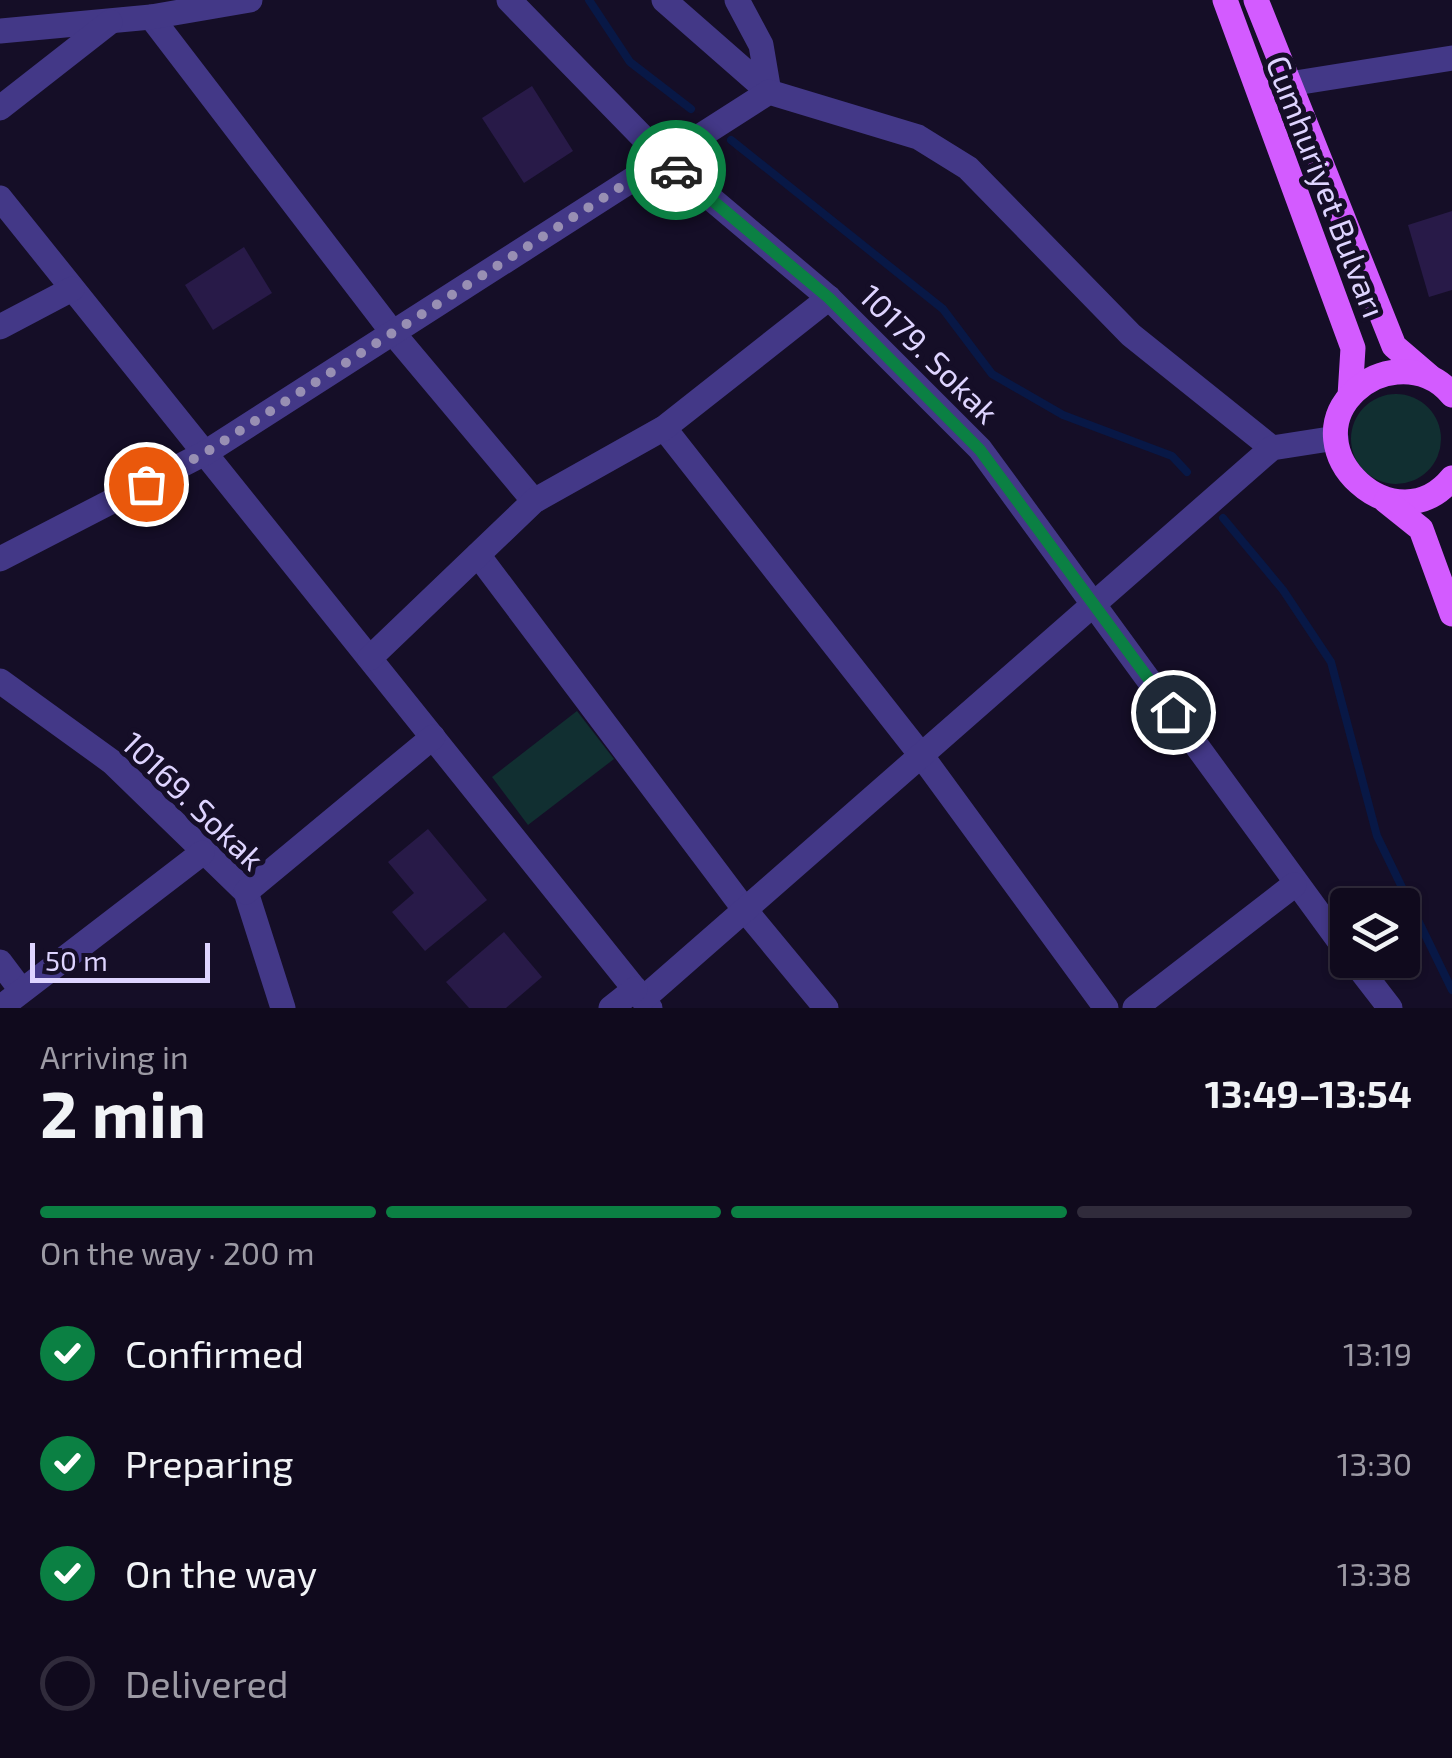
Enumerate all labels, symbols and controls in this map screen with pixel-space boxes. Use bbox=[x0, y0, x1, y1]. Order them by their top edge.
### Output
street label: Cumhuriyet Bulvarı bbox=[1260, 50, 1394, 322]
courier bbox=[626, 120, 726, 220]
icon: car bbox=[649, 143, 704, 198]
street label: 10179. Sokak bbox=[853, 276, 1007, 430]
pin bbox=[104, 442, 189, 527]
icon: bag bbox=[119, 457, 174, 512]
pin bbox=[1131, 670, 1216, 755]
icon: home bbox=[1146, 685, 1201, 740]
street label: 10169. Sokak bbox=[115, 723, 273, 877]
map controls bbox=[1330, 888, 1420, 978]
button: layers bbox=[1330, 888, 1420, 978]
scale bar bbox=[30, 938, 210, 983]
text: 50 m bbox=[45, 943, 108, 977]
text: Arriving in bbox=[40, 1037, 189, 1075]
text: 13:49–13:54 bbox=[1205, 1070, 1412, 1116]
text: 2 min bbox=[40, 1073, 206, 1151]
text: On the way · 200 m bbox=[40, 1233, 315, 1271]
icon: check bbox=[40, 1326, 95, 1381]
text: Confirmed bbox=[125, 1330, 304, 1376]
text: 13:19 bbox=[1343, 1334, 1412, 1372]
icon: check bbox=[40, 1436, 95, 1491]
text: Preparing bbox=[125, 1440, 293, 1486]
text: 13:30 bbox=[1337, 1444, 1412, 1482]
icon: check bbox=[40, 1546, 95, 1601]
text: On the way bbox=[125, 1550, 317, 1596]
text: 13:38 bbox=[1337, 1554, 1412, 1592]
text: Delivered bbox=[125, 1660, 289, 1706]

